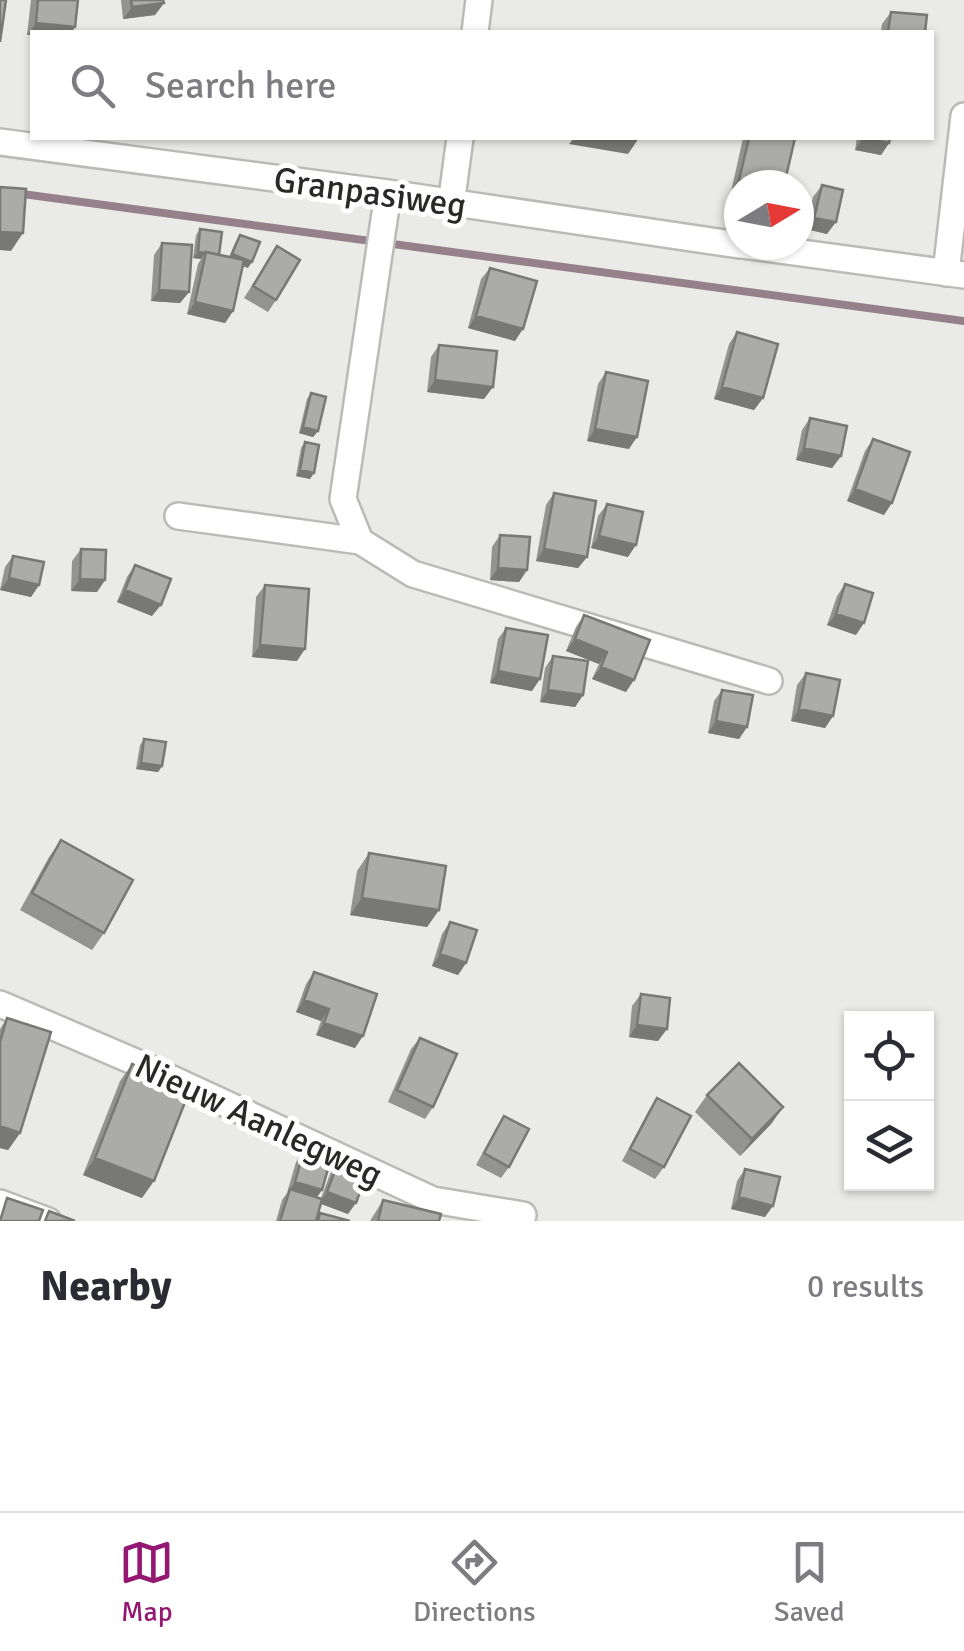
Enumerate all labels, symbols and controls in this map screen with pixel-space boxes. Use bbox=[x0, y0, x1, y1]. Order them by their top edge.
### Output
search box bbox=[30, 30, 934, 140]
icon: search bbox=[65, 58, 120, 113]
text: Search here bbox=[145, 62, 337, 109]
street label: Granpasiweg bbox=[271, 158, 469, 227]
north arrow bbox=[724, 170, 814, 260]
map controls bbox=[844, 1011, 934, 1191]
button: locate bbox=[844, 1011, 934, 1101]
street label: Nieuw Aanlegweg bbox=[128, 1044, 389, 1197]
button: layers bbox=[844, 1101, 934, 1191]
text: Nearby bbox=[40, 1261, 172, 1312]
text: 0 results bbox=[807, 1267, 924, 1306]
tab: Map bbox=[119, 1535, 174, 1629]
tab: Directions bbox=[413, 1535, 535, 1629]
tab: Saved bbox=[774, 1535, 845, 1629]

